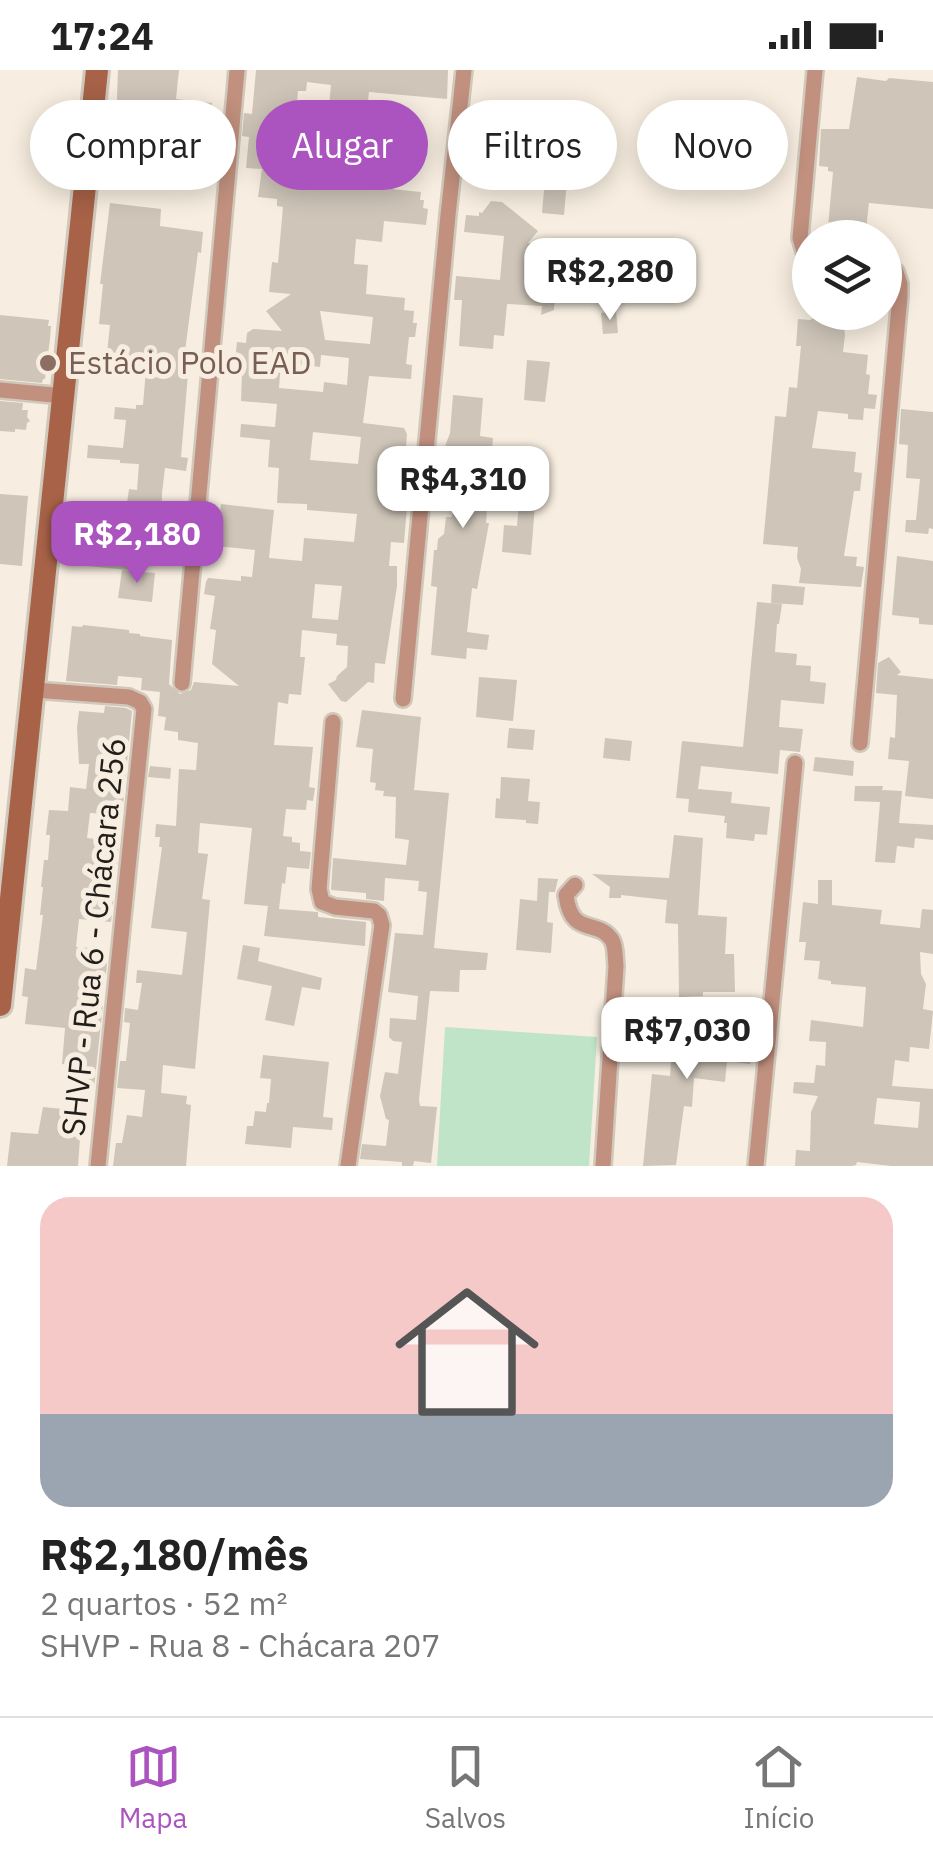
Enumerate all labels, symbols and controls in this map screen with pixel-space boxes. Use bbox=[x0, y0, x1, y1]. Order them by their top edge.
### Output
text: 17:24 bbox=[50, 11, 154, 60]
chip: Comprar bbox=[30, 100, 236, 190]
chip: Alugar bbox=[256, 100, 428, 190]
chip: Filtros bbox=[448, 100, 617, 190]
chip: Novo bbox=[637, 100, 788, 190]
map controls bbox=[792, 220, 902, 330]
button: layers bbox=[792, 220, 902, 330]
pin: R$2,280 bbox=[518, 238, 702, 323]
text: R$2,280 bbox=[546, 249, 674, 291]
place label: Estácio Polo EAD bbox=[68, 341, 311, 383]
marker: Estácio Polo EAD bbox=[37, 352, 59, 374]
pin: R$4,310 bbox=[371, 446, 555, 531]
text: R$4,310 bbox=[399, 457, 527, 499]
pin: R$2,180 bbox=[45, 501, 229, 586]
text: R$2,180 bbox=[73, 512, 201, 554]
street label: SHVP - Rua 6 - Chácara 256 bbox=[51, 736, 135, 1138]
pin: R$7,030 bbox=[595, 997, 779, 1082]
text: R$7,030 bbox=[623, 1008, 751, 1050]
icon: home bbox=[377, 1262, 557, 1442]
text: R$2,180/mês bbox=[40, 1527, 309, 1582]
text: 2 quartos · 52 m² bbox=[40, 1582, 288, 1624]
text: SHVP - Rua 8 - Chácara 207 bbox=[40, 1624, 441, 1666]
tab: Mapa bbox=[119, 1739, 188, 1836]
tab: Salvos bbox=[425, 1739, 506, 1836]
tab: Início bbox=[743, 1739, 814, 1836]

